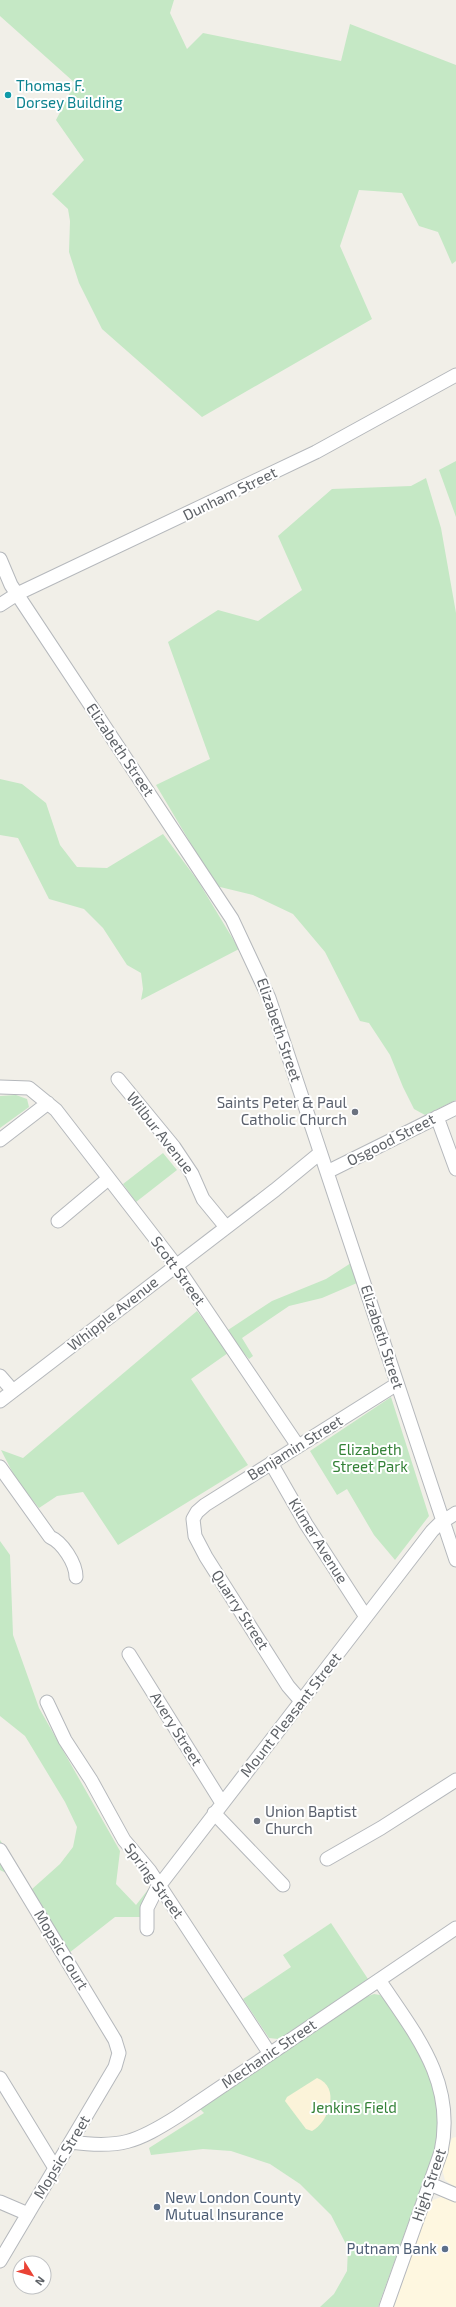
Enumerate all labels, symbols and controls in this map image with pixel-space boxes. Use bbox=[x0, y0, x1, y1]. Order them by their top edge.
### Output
place label: Thomas F. Dorsey Building bbox=[16, 76, 123, 111]
marker: Thomas F. Dorsey Building bbox=[3, 90, 13, 100]
street label: Dunham Street bbox=[180, 462, 280, 524]
street label: Elizabeth Street bbox=[83, 699, 159, 800]
street label: Elizabeth Street bbox=[254, 975, 306, 1084]
street label: Wilbur Avenue bbox=[123, 1088, 198, 1177]
place label: Saints Peter & Paul Catholic Church bbox=[217, 1093, 348, 1128]
marker: Saints Peter & Paul Catholic Church bbox=[350, 1107, 360, 1117]
street label: Osgood Street bbox=[343, 1109, 438, 1169]
street label: Scott Street bbox=[148, 1233, 210, 1309]
street label: Whipple Avenue bbox=[64, 1272, 161, 1354]
street label: Elizabeth Street bbox=[358, 1282, 408, 1391]
street label: Benjamin Street bbox=[244, 1411, 346, 1484]
park label: Elizabeth Street Park bbox=[332, 1440, 408, 1475]
street label: Kilmer Avenue bbox=[285, 1494, 352, 1586]
street label: Quarry Street bbox=[208, 1566, 273, 1653]
street label: Mount Pleasant Street bbox=[236, 1648, 345, 1780]
street label: Avery Street bbox=[147, 1688, 207, 1769]
place label: Union Baptist Church bbox=[265, 1802, 357, 1837]
marker: Union Baptist Church bbox=[252, 1816, 262, 1826]
street label: Spring Street bbox=[121, 1839, 188, 1922]
street label: Mopsic Court bbox=[31, 1906, 93, 1993]
street label: Mechanic Street bbox=[218, 2015, 319, 2091]
park label: Jenkins Field bbox=[311, 2098, 397, 2116]
street label: Mopsic Street bbox=[29, 2111, 93, 2201]
street label: High Street bbox=[407, 2146, 449, 2223]
place label: New London County Mutual Insurance bbox=[165, 2188, 301, 2223]
marker: New London County Mutual Insurance bbox=[152, 2202, 162, 2212]
place label: Putnam Bank bbox=[347, 2239, 437, 2257]
marker: Putnam Bank bbox=[440, 2244, 450, 2254]
north arrow bbox=[12, 2255, 52, 2295]
text: N bbox=[33, 2274, 48, 2288]

